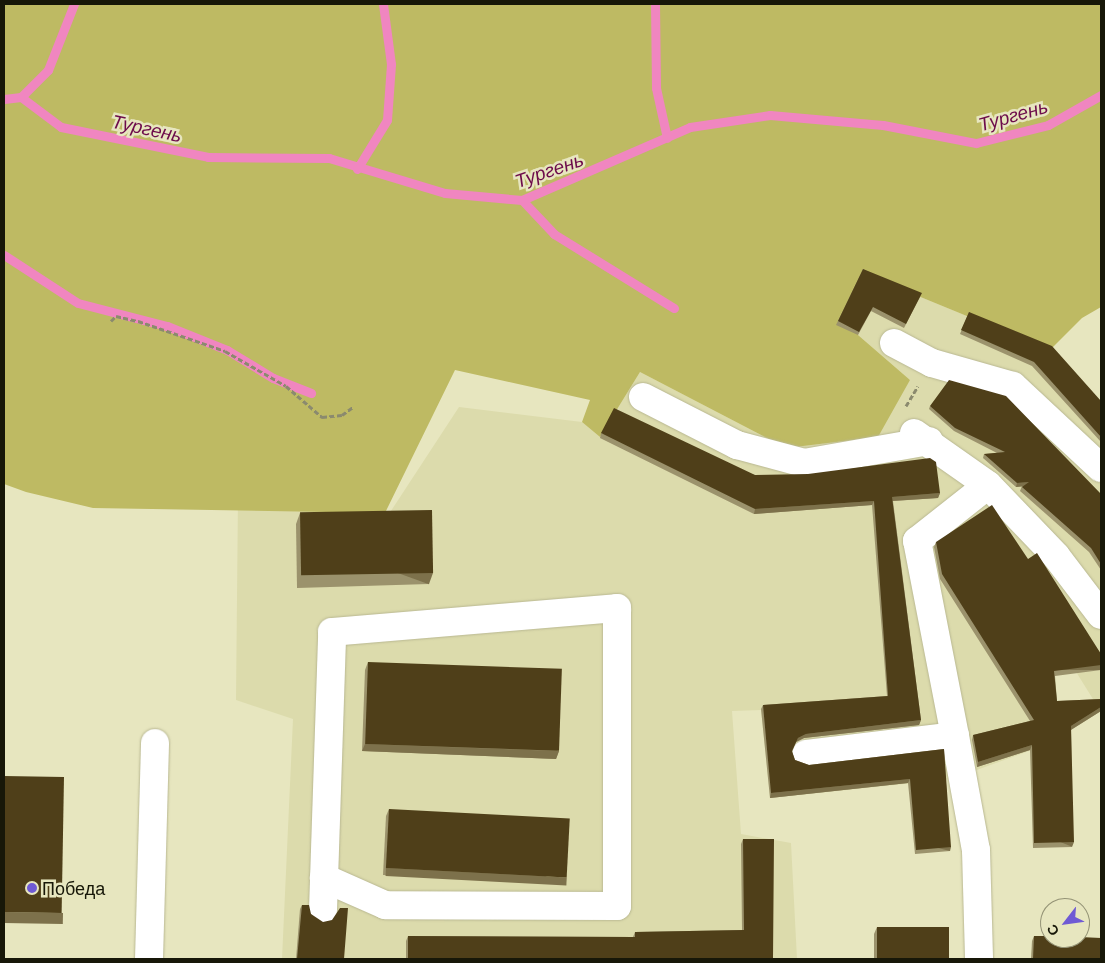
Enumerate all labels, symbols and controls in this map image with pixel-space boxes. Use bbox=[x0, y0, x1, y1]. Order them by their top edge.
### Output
water label: Тургень bbox=[976, 94, 1050, 136]
water label: Тургень bbox=[110, 109, 184, 147]
water label: Тургень bbox=[512, 148, 586, 192]
place label: Победа bbox=[42, 877, 105, 899]
marker: Победа bbox=[26, 882, 38, 894]
north arrow bbox=[1040, 898, 1090, 948]
text: С bbox=[1043, 922, 1062, 939]

